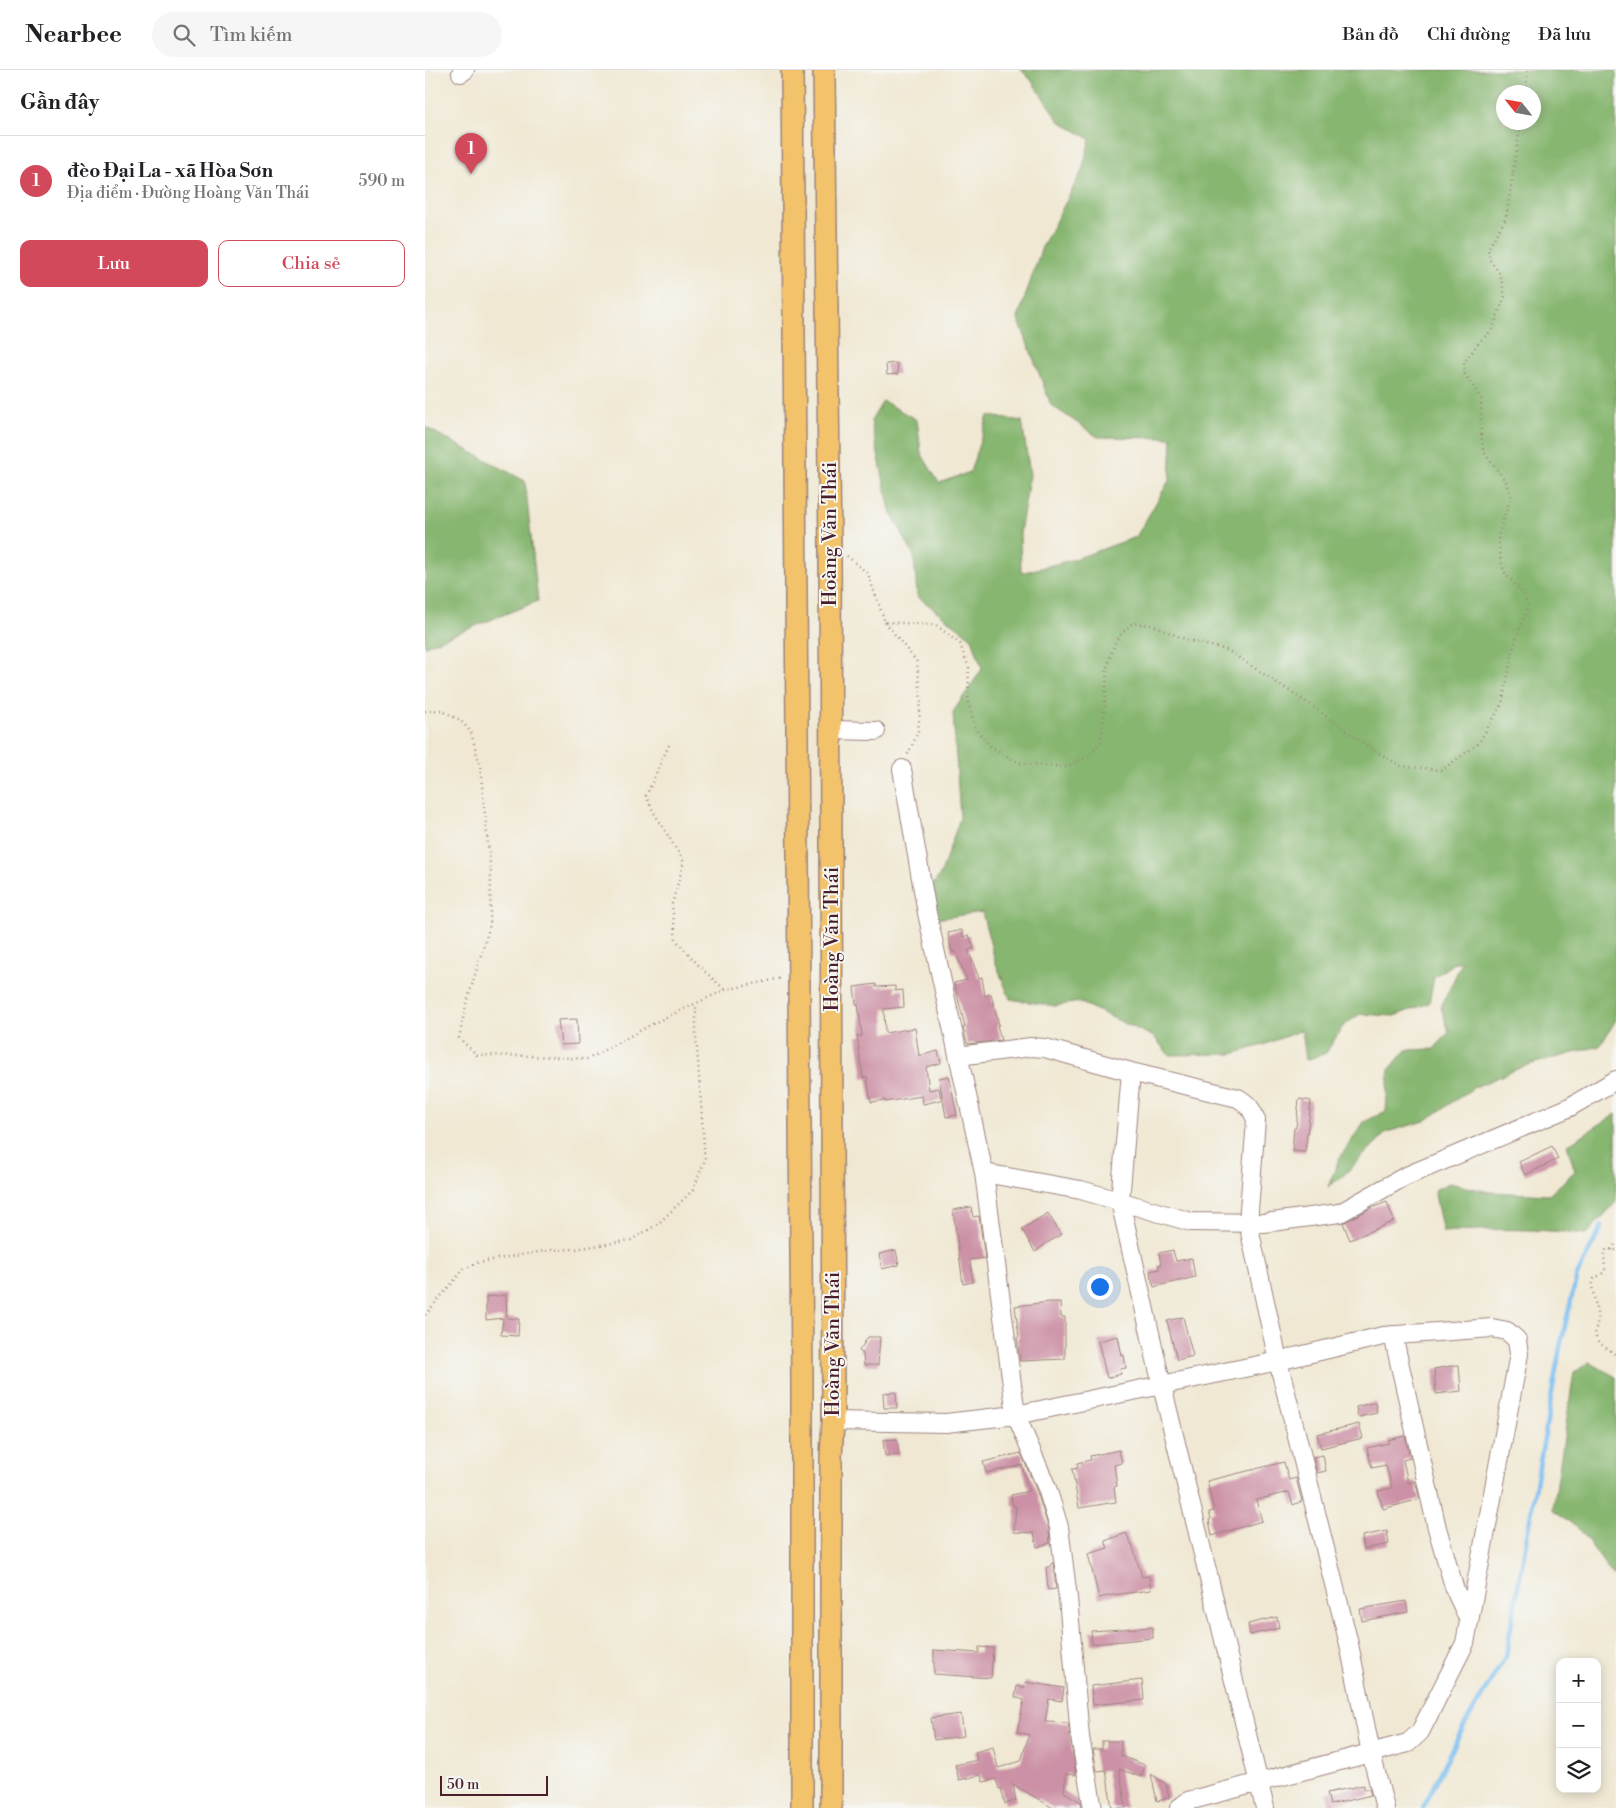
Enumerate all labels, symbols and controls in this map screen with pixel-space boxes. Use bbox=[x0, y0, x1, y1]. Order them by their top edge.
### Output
search box bbox=[152, 12, 502, 57]
text: Nearbee bbox=[25, 20, 122, 50]
icon: search bbox=[170, 21, 198, 49]
text: Tìm kiếm bbox=[210, 23, 292, 47]
text: Bản đồ bbox=[1342, 23, 1399, 46]
text: Chỉ đường bbox=[1427, 23, 1510, 46]
text: Đã lưu bbox=[1538, 23, 1591, 46]
north arrow bbox=[1496, 85, 1541, 130]
text: Gần đây bbox=[20, 90, 99, 116]
pin: 1 bbox=[455, 133, 487, 174]
text: đèo Đại La - xã Hòa Sơn bbox=[67, 159, 273, 183]
text: 1 bbox=[32, 171, 40, 191]
text: 590 m bbox=[359, 171, 405, 191]
text: Địa điểm · Đường Hoàng Văn Thái bbox=[67, 183, 309, 203]
button: Lưu bbox=[20, 240, 208, 287]
button: Chia sẻ bbox=[218, 240, 405, 287]
street label: Hoàng Văn Thái bbox=[818, 461, 843, 606]
street label: Hoàng Văn Thái bbox=[820, 866, 845, 1011]
street label: Hoàng Văn Thái bbox=[821, 1271, 846, 1416]
your location bbox=[1087, 1274, 1113, 1300]
map controls bbox=[1556, 1658, 1601, 1793]
button: + bbox=[1556, 1658, 1601, 1703]
button: − bbox=[1556, 1703, 1601, 1748]
button: layers bbox=[1556, 1748, 1601, 1793]
scale bar bbox=[440, 1773, 547, 1796]
text: 50 m bbox=[447, 1776, 479, 1794]

